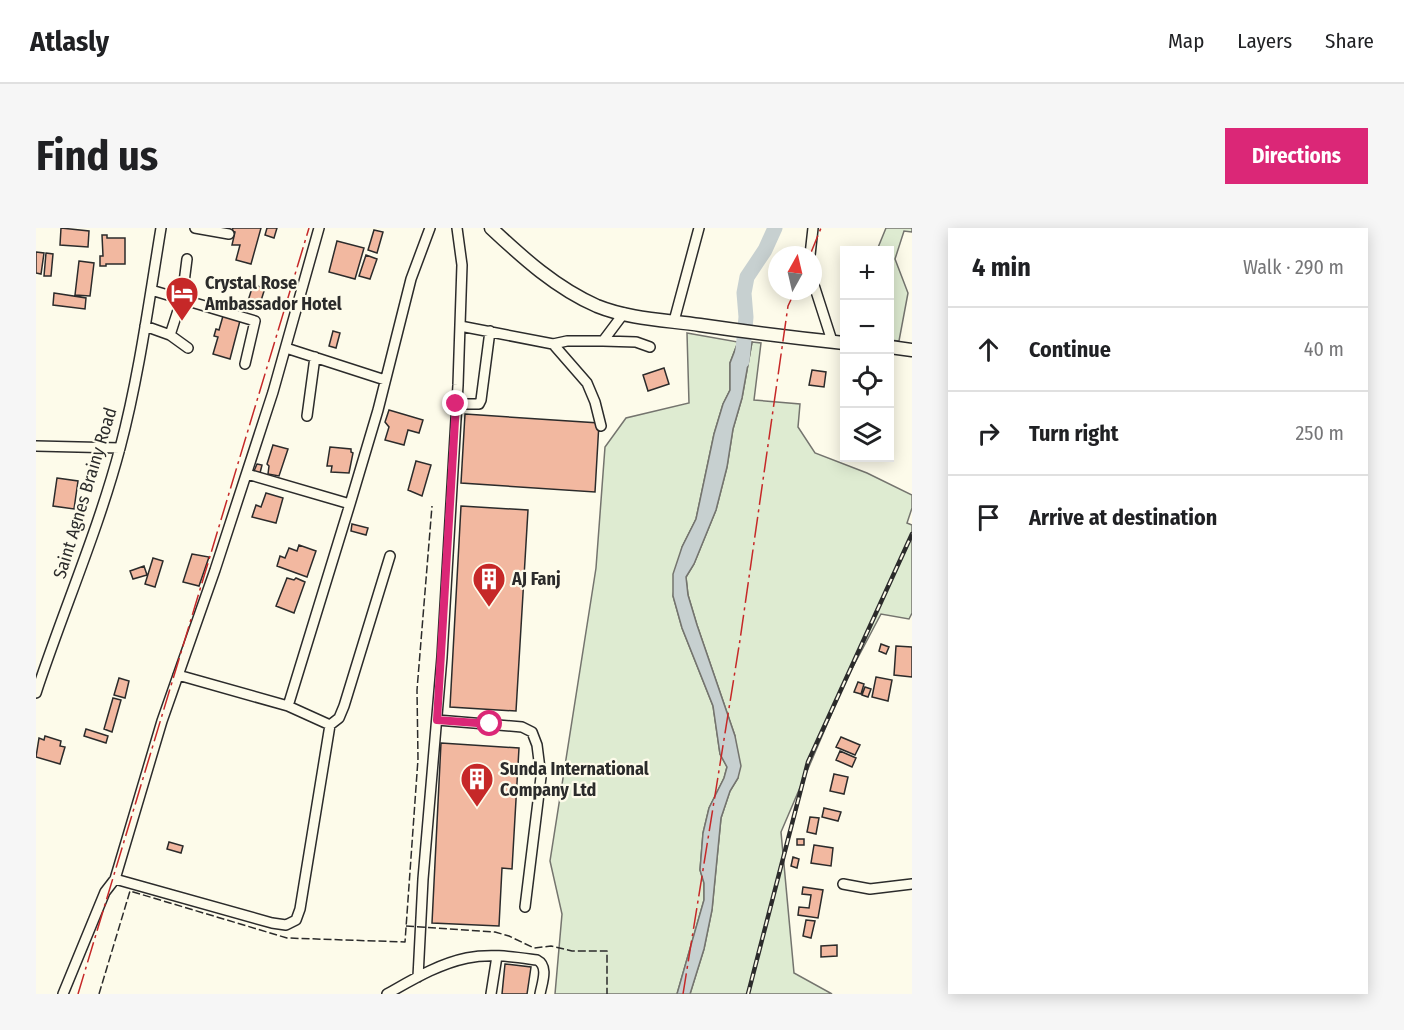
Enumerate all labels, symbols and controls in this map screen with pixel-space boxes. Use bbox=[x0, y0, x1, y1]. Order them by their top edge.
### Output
text: Atlasly bbox=[30, 25, 109, 58]
text: Map bbox=[1168, 28, 1204, 54]
text: Layers bbox=[1237, 28, 1292, 54]
text: Share bbox=[1325, 28, 1374, 54]
button: Directions bbox=[1225, 128, 1368, 184]
text: Find us bbox=[36, 131, 158, 181]
north arrow bbox=[768, 246, 822, 300]
map controls bbox=[840, 246, 894, 462]
button: + bbox=[840, 246, 894, 300]
text: 4 min bbox=[972, 252, 1031, 283]
text: Walk · 290 m bbox=[1243, 255, 1344, 279]
place label: Crystal Rose Ambassador Hotel bbox=[204, 272, 342, 315]
hotel icon: Crystal Rose Ambassador Hotel bbox=[164, 275, 200, 322]
button: − bbox=[840, 300, 894, 354]
icon: ahead bbox=[972, 333, 1005, 366]
text: Continue bbox=[1029, 336, 1111, 363]
text: 40 m bbox=[1304, 337, 1344, 361]
button: locate bbox=[840, 354, 894, 408]
route end bbox=[442, 390, 468, 416]
street label: Saint Agnes Brainy Road bbox=[48, 405, 122, 581]
button: layers bbox=[840, 408, 894, 462]
icon: right bbox=[972, 417, 1005, 450]
text: Turn right bbox=[1029, 420, 1118, 447]
text: 250 m bbox=[1296, 421, 1344, 445]
icon: arrive bbox=[972, 501, 1005, 534]
text: Arrive at destination bbox=[1029, 504, 1217, 531]
building icon: AJ Fanj bbox=[471, 561, 507, 608]
place label: AJ Fanj bbox=[511, 568, 561, 590]
route start bbox=[476, 710, 502, 736]
place label: Sunda International Company Ltd bbox=[500, 758, 649, 801]
building icon: Sunda International Company Ltd bbox=[459, 761, 495, 808]

